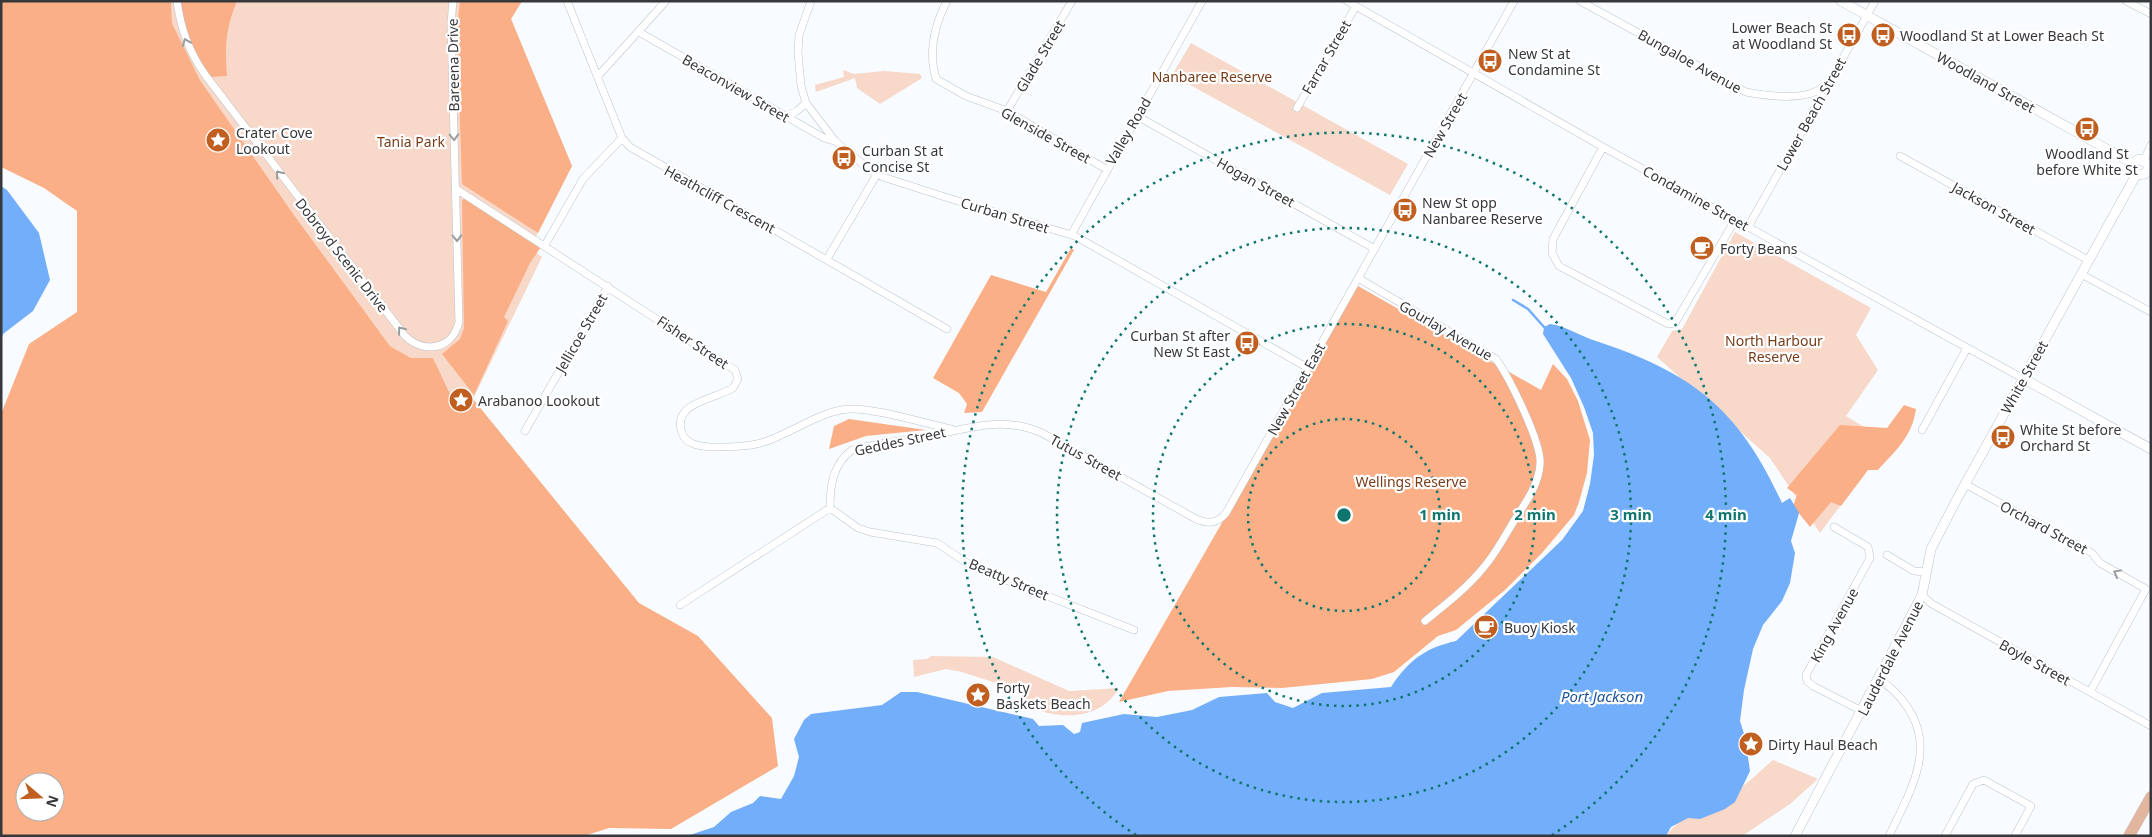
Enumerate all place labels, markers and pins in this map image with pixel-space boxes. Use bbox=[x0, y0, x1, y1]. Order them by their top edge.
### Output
place label: Lower Beach St at Woodland St bbox=[1732, 18, 1832, 53]
bus stop icon: Lower Beach St at Woodland St bbox=[1836, 22, 1862, 48]
bus stop icon: Woodland St at Lower Beach St bbox=[1870, 22, 1896, 48]
place label: Woodland St at Lower Beach St bbox=[1900, 26, 2104, 45]
place label: New St at Condamine St bbox=[1508, 44, 1600, 79]
bus stop icon: New St at Condamine St bbox=[1477, 48, 1503, 74]
bus stop icon: Woodland St before White St bbox=[2074, 116, 2100, 142]
place label: Crater Cove Lookout bbox=[236, 123, 313, 158]
place icon: Crater Cove Lookout bbox=[205, 127, 231, 153]
place label: Curban St at Concise St bbox=[862, 141, 943, 176]
place label: Woodland St before White St bbox=[2036, 144, 2138, 179]
bus stop icon: Curban St at Concise St bbox=[831, 145, 857, 171]
place label: New St opp Nanbaree Reserve bbox=[1422, 193, 1543, 228]
bus stop icon: New St opp Nanbaree Reserve bbox=[1392, 197, 1418, 223]
cafe icon: Forty Beans bbox=[1689, 235, 1715, 261]
place label: Forty Beans bbox=[1720, 239, 1798, 258]
place label: Curban St after New St East bbox=[1130, 326, 1230, 361]
bus stop icon: Curban St after New St East bbox=[1234, 330, 1260, 356]
place icon: Arabanoo Lookout bbox=[448, 387, 474, 413]
place label: Arabanoo Lookout bbox=[478, 391, 600, 410]
place label: White St before Orchard St bbox=[2020, 420, 2122, 455]
bus stop icon: White St before Orchard St bbox=[1990, 424, 2016, 450]
centre of rings bbox=[1335, 506, 1353, 524]
cafe icon: Buoy Kiosk bbox=[1473, 614, 1499, 640]
place label: Buoy Kiosk bbox=[1504, 618, 1576, 637]
place label: Forty Baskets Beach bbox=[996, 678, 1091, 713]
place icon: Forty Baskets Beach bbox=[965, 682, 991, 708]
place icon: Dirty Haul Beach bbox=[1738, 731, 1764, 757]
place label: Dirty Haul Beach bbox=[1768, 735, 1878, 754]

